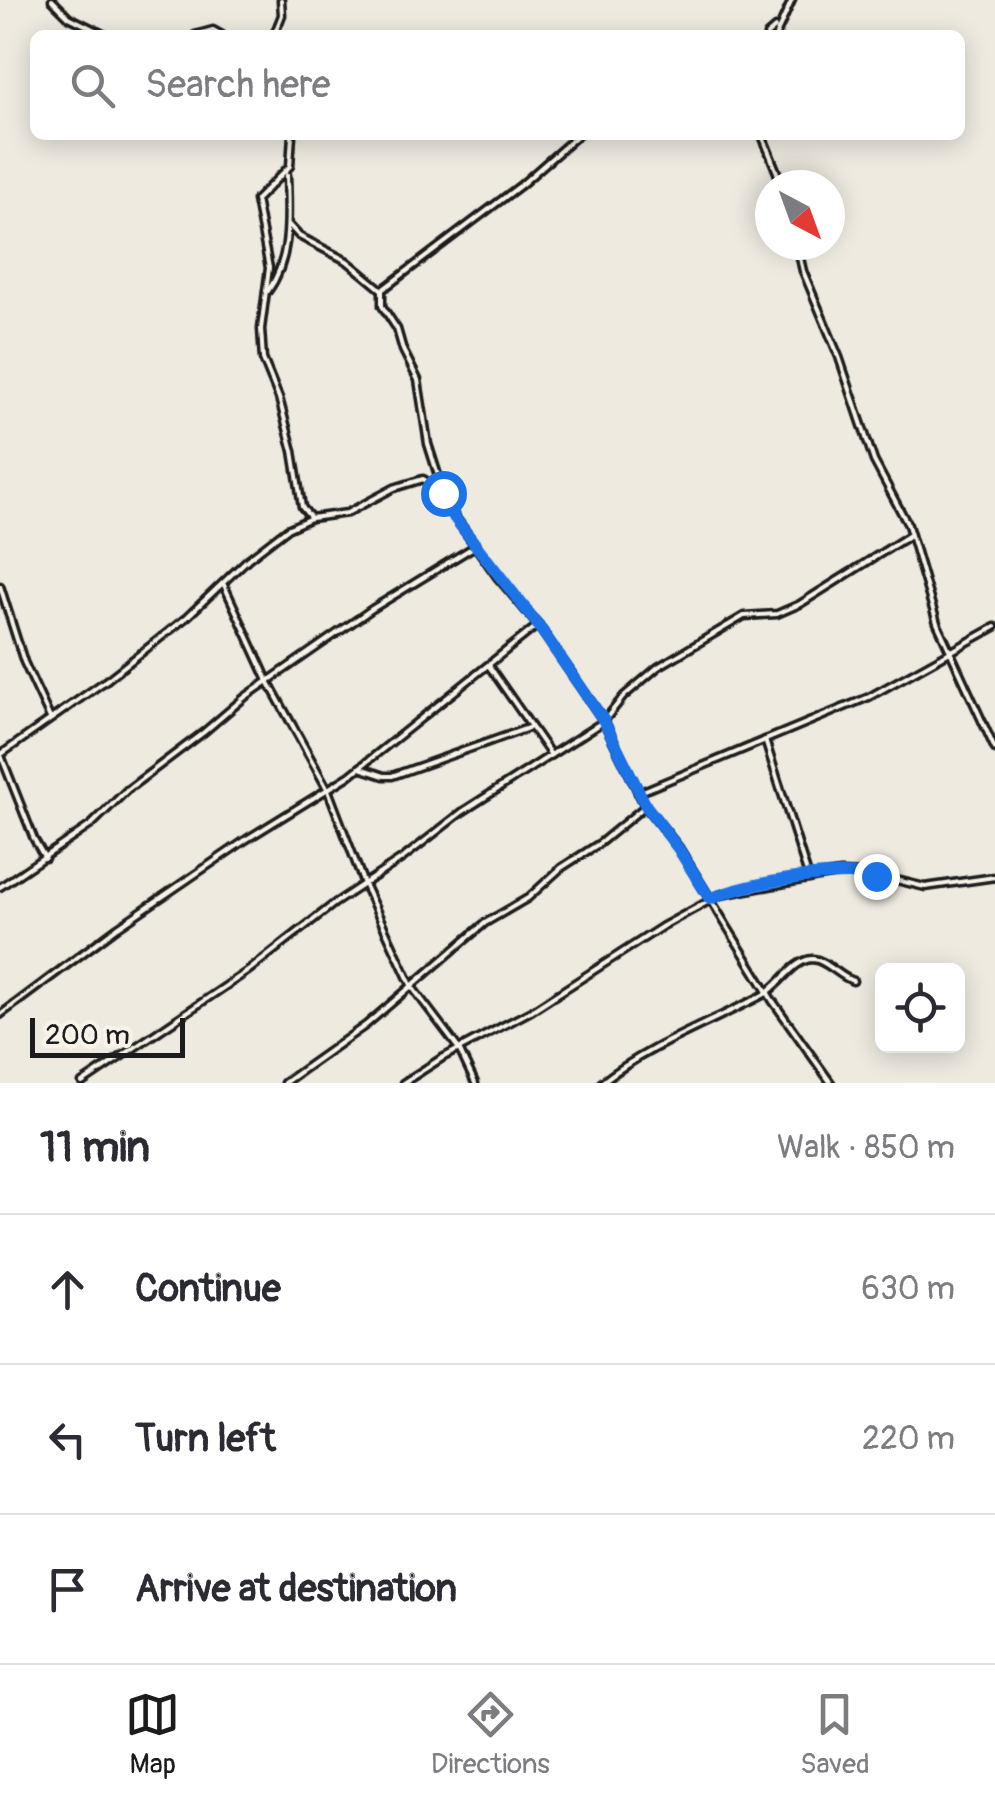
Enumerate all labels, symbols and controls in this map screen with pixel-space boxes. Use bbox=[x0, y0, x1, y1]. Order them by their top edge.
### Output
search box bbox=[30, 30, 965, 140]
icon: search bbox=[65, 58, 120, 113]
text: Search here bbox=[145, 61, 331, 109]
north arrow bbox=[755, 170, 845, 260]
route start bbox=[421, 471, 467, 517]
route end bbox=[854, 854, 900, 900]
map controls bbox=[875, 963, 965, 1053]
button: locate bbox=[875, 963, 965, 1053]
scale bar bbox=[30, 1013, 185, 1058]
text: 200 m bbox=[45, 1018, 130, 1053]
text: 11 min bbox=[40, 1122, 150, 1174]
text: Walk · 850 m bbox=[777, 1128, 955, 1168]
icon: ahead bbox=[40, 1262, 95, 1317]
text: Continue bbox=[135, 1265, 281, 1313]
text: 630 m bbox=[861, 1269, 955, 1309]
icon: left bbox=[40, 1412, 95, 1467]
text: Turn left bbox=[135, 1415, 276, 1463]
text: 220 m bbox=[862, 1419, 955, 1459]
icon: arrive bbox=[40, 1562, 95, 1617]
text: Arrive at destination bbox=[135, 1565, 457, 1613]
tab: Map bbox=[125, 1687, 180, 1782]
tab: Directions bbox=[431, 1687, 550, 1782]
tab: Saved bbox=[800, 1687, 870, 1782]

